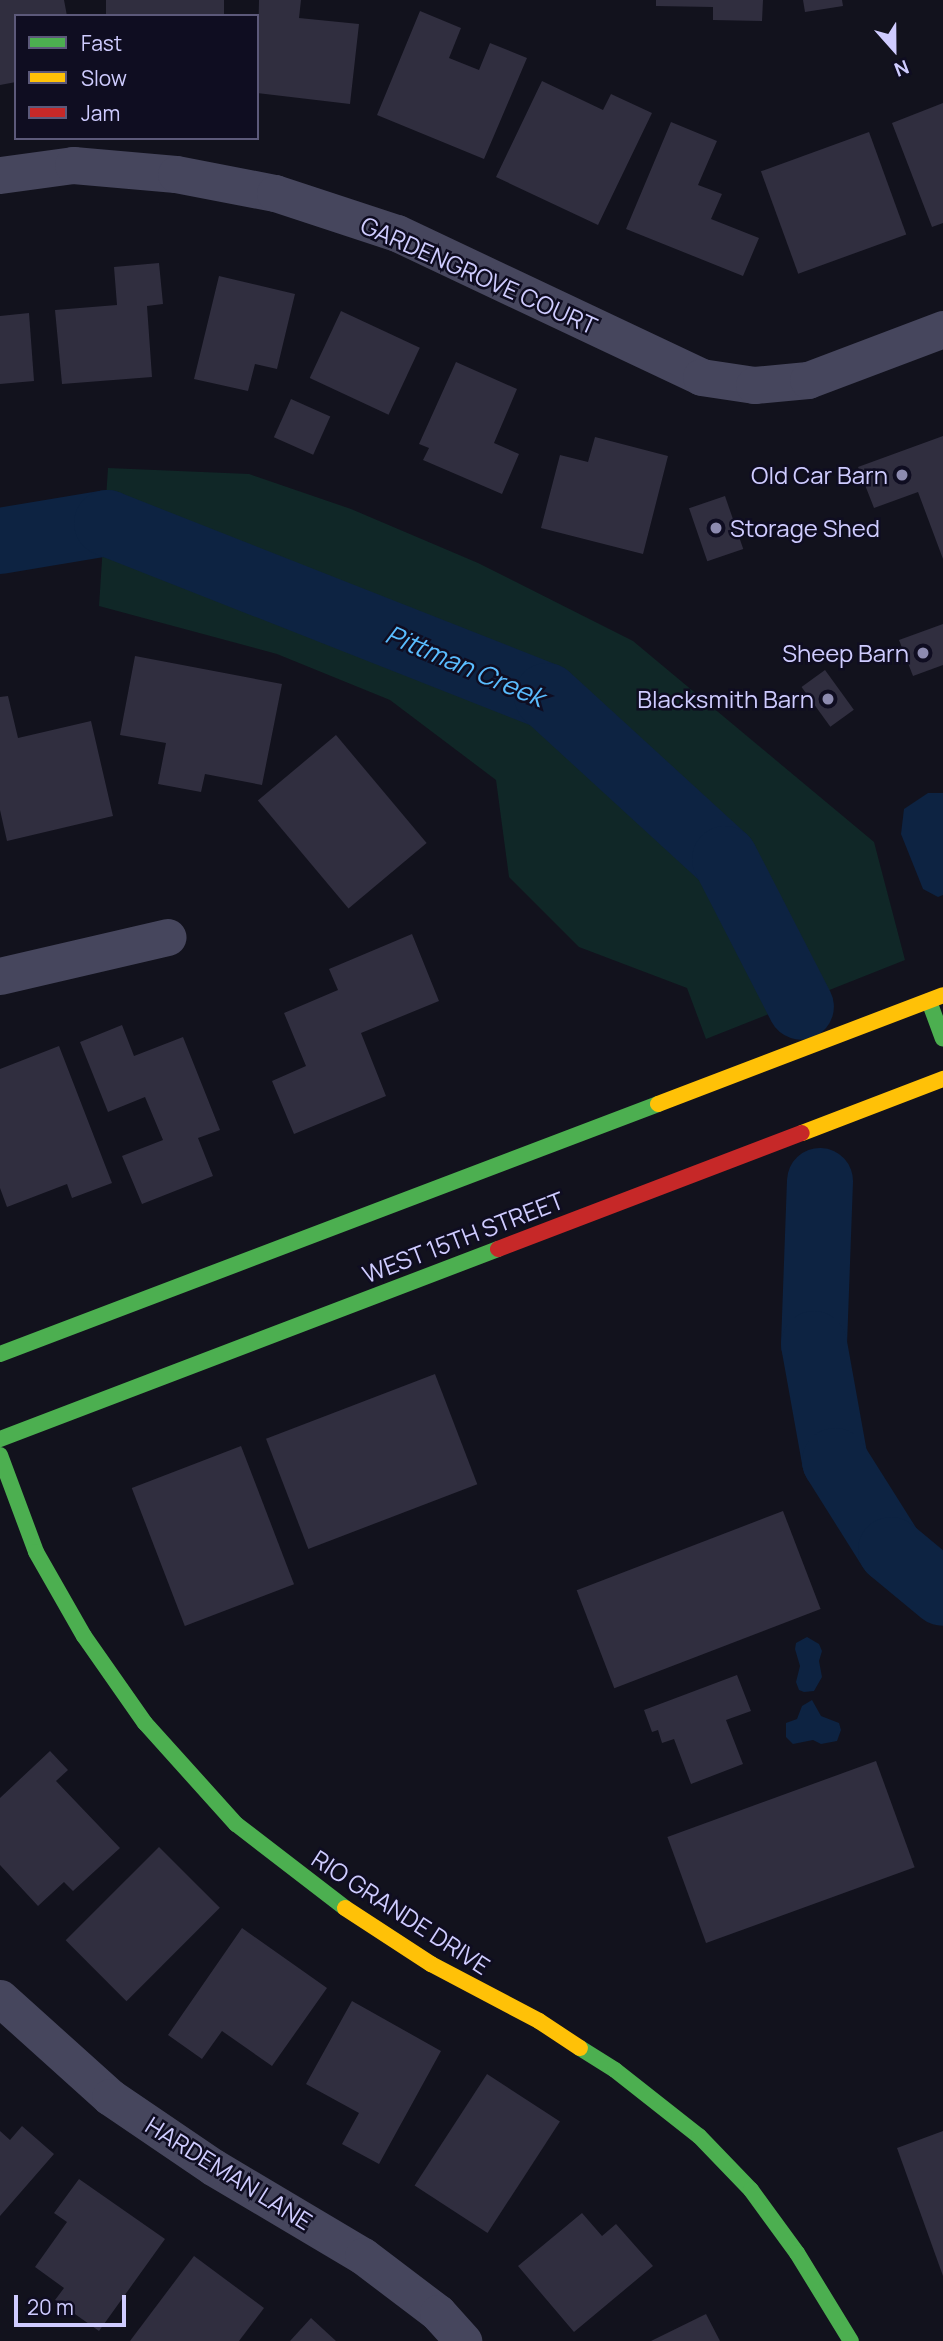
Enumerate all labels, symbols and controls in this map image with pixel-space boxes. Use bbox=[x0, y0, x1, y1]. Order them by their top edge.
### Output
legend bbox=[14, 14, 259, 140]
north arrow bbox=[859, 14, 929, 84]
text: Fast bbox=[81, 29, 122, 57]
text: N bbox=[890, 54, 913, 83]
text: Slow bbox=[81, 64, 127, 92]
text: Jam bbox=[81, 99, 120, 127]
street label: GARDENGROVE COURT bbox=[356, 210, 602, 340]
place label: Old Car Barn bbox=[751, 461, 888, 489]
marker: Old Car Barn bbox=[894, 467, 910, 483]
place label: Storage Shed bbox=[730, 514, 880, 542]
marker: Storage Shed bbox=[708, 520, 724, 536]
water label: Pittman Creek bbox=[381, 619, 549, 713]
place label: Sheep Barn bbox=[782, 639, 909, 667]
marker: Sheep Barn bbox=[915, 645, 931, 661]
place label: Blacksmith Barn bbox=[637, 685, 814, 713]
marker: Blacksmith Barn bbox=[820, 691, 836, 707]
street label: WEST 15TH STREET bbox=[358, 1185, 568, 1289]
street label: RIO GRANDE DRIVE bbox=[307, 1844, 495, 1980]
street label: HARDEMAN LANE bbox=[140, 2110, 318, 2236]
scale bar bbox=[18, 2282, 130, 2326]
text: 20 m bbox=[27, 2293, 74, 2321]

